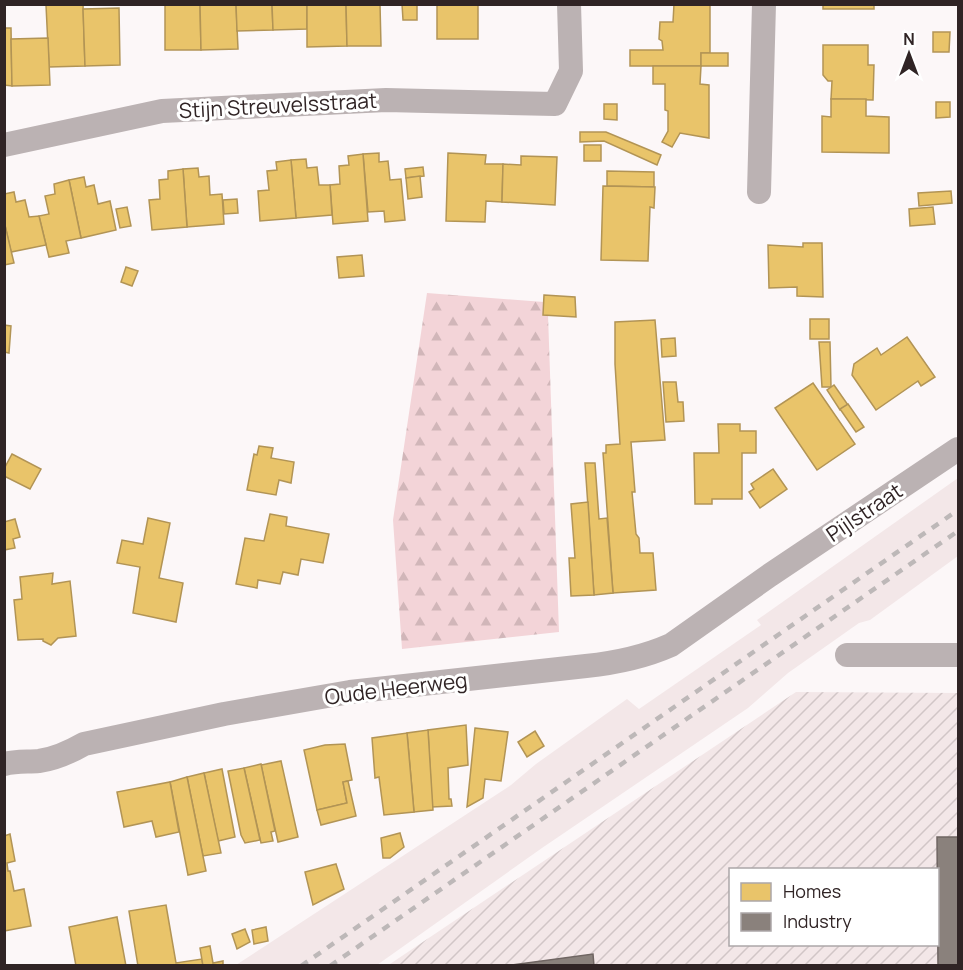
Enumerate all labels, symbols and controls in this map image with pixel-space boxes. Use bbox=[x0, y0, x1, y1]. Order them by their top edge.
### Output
north arrow bbox=[879, 24, 939, 84]
text: N bbox=[903, 28, 915, 50]
street label: Stijn Streuvelsstraat bbox=[178, 86, 378, 124]
street label: Pijlstraat bbox=[820, 476, 908, 548]
street label: Oude Heerweg bbox=[323, 665, 469, 711]
legend bbox=[729, 868, 939, 946]
text: Homes bbox=[783, 879, 841, 903]
text: Industry bbox=[783, 909, 852, 933]

